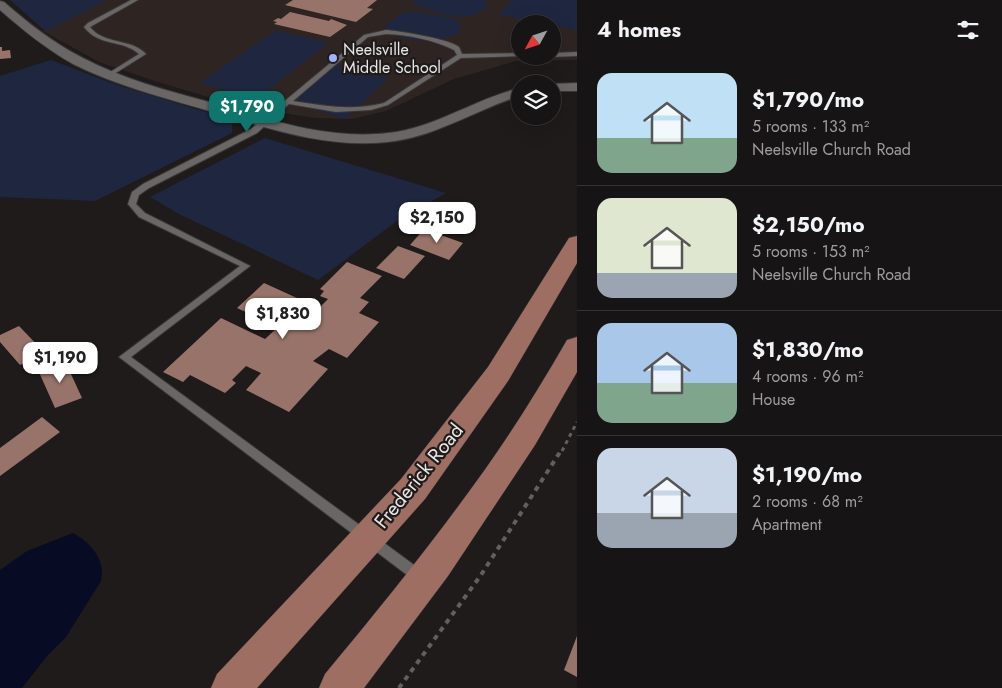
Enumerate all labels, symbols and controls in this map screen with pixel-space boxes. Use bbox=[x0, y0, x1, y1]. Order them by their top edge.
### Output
north arrow bbox=[511, 15, 561, 65]
map controls bbox=[511, 15, 561, 125]
text: 4 homes bbox=[597, 15, 681, 45]
icon: filters bbox=[954, 16, 982, 44]
place label: Neelsville Middle School bbox=[343, 38, 441, 79]
marker: Neelsville Middle School bbox=[327, 52, 339, 64]
button: layers bbox=[511, 75, 561, 125]
text: $1,790/mo bbox=[752, 85, 864, 115]
pin: $1,790 bbox=[206, 90, 288, 133]
icon: home bbox=[637, 93, 697, 153]
text: $1,790 bbox=[220, 95, 274, 118]
text: 5 rooms · 133 m² bbox=[752, 115, 869, 138]
text: Neelsville Church Road bbox=[752, 138, 911, 161]
pin: $2,150 bbox=[396, 202, 478, 244]
text: $2,150 bbox=[410, 206, 464, 229]
text: $2,150/mo bbox=[752, 210, 865, 240]
icon: home bbox=[637, 218, 697, 278]
text: 5 rooms · 153 m² bbox=[752, 240, 870, 263]
text: Neelsville Church Road bbox=[752, 263, 911, 286]
pin: $1,830 bbox=[242, 298, 324, 340]
text: $1,830 bbox=[256, 302, 310, 325]
text: $1,830/mo bbox=[752, 335, 864, 365]
pin: $1,190 bbox=[19, 342, 101, 384]
icon: home bbox=[637, 343, 697, 403]
text: $1,190 bbox=[34, 346, 86, 369]
text: 4 rooms · 96 m² bbox=[752, 365, 863, 388]
text: House bbox=[752, 388, 795, 411]
street label: Frederick Road bbox=[368, 417, 470, 535]
text: $1,190/mo bbox=[752, 460, 862, 490]
icon: home bbox=[637, 468, 697, 528]
text: 2 rooms · 68 m² bbox=[752, 490, 863, 513]
text: Apartment bbox=[752, 513, 822, 536]

